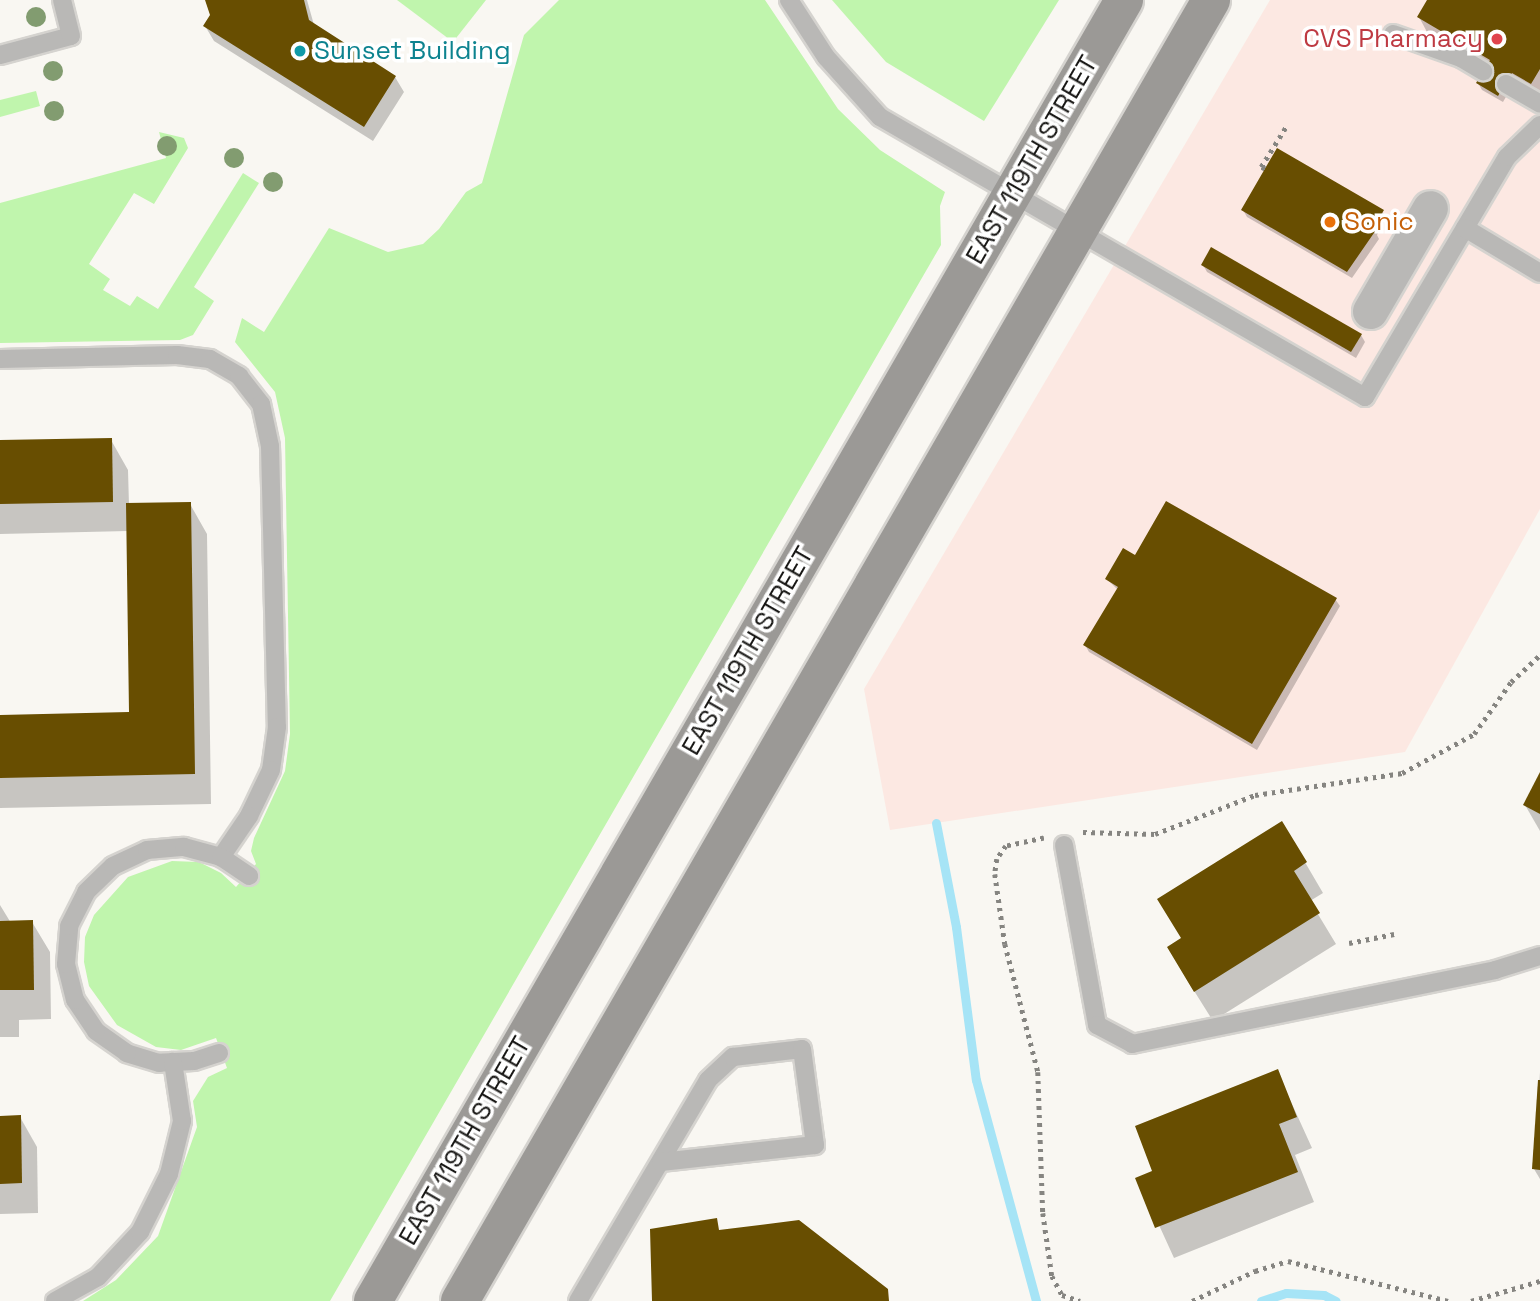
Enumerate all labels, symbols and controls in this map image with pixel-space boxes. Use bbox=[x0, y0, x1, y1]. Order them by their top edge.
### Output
place label: CVS Pharmacy bbox=[1303, 23, 1483, 55]
marker: CVS Pharmacy bbox=[1489, 31, 1505, 47]
place label: Sunset Building bbox=[314, 35, 511, 67]
marker: Sunset Building bbox=[292, 43, 308, 59]
street label: EAST 119TH STREET bbox=[959, 50, 1105, 270]
place label: Sonic bbox=[1344, 206, 1414, 238]
marker: Sonic bbox=[1322, 214, 1338, 230]
street label: EAST 119TH STREET bbox=[675, 541, 821, 761]
street label: EAST 119TH STREET bbox=[392, 1031, 538, 1251]

